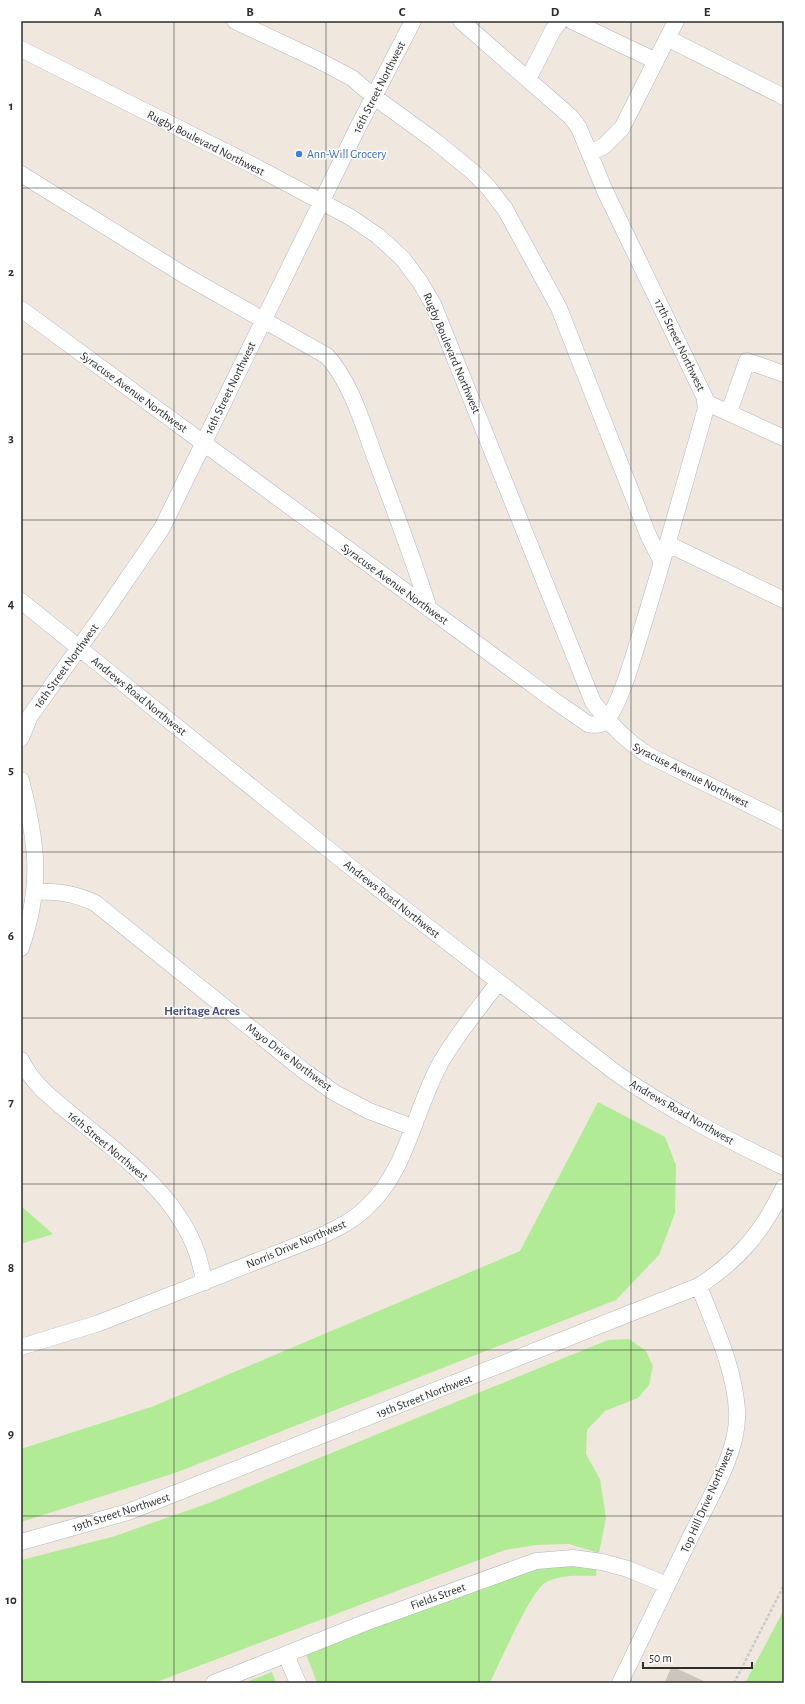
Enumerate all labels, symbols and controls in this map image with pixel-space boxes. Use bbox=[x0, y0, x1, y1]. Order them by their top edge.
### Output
text: A bbox=[94, 6, 102, 19]
text: B bbox=[246, 6, 254, 19]
text: C bbox=[399, 6, 406, 19]
text: D bbox=[551, 6, 560, 19]
text: E bbox=[704, 6, 711, 19]
street label: 16th Street Northwest bbox=[351, 39, 407, 135]
text: 1 bbox=[9, 100, 13, 113]
street label: Rugby Boulevard Northwest bbox=[145, 108, 267, 179]
place label: Ann-Will Grocery bbox=[307, 148, 386, 161]
marker: Ann-Will Grocery bbox=[294, 149, 304, 159]
text: 2 bbox=[8, 266, 14, 279]
street label: Rugby Boulevard Northwest bbox=[420, 291, 483, 416]
street label: 17th Street Northwest bbox=[653, 297, 708, 393]
street label: 16th Street Northwest bbox=[202, 340, 258, 436]
street label: Syracuse Avenue Northwest bbox=[78, 349, 190, 436]
text: 3 bbox=[8, 432, 14, 445]
street label: Syracuse Avenue Northwest bbox=[339, 541, 451, 628]
text: 4 bbox=[8, 598, 15, 611]
street label: 16th Street Northwest bbox=[31, 621, 101, 710]
street label: Andrews Road Northwest bbox=[89, 654, 189, 738]
street label: Syracuse Avenue Northwest bbox=[631, 740, 751, 811]
text: 5 bbox=[8, 764, 14, 777]
street label: Andrews Road Northwest bbox=[342, 858, 442, 940]
text: 6 bbox=[8, 930, 14, 943]
district label: Heritage Acres bbox=[164, 1005, 240, 1018]
street label: Mayo Drive Northwest bbox=[243, 1021, 334, 1094]
street label: Andrews Road Northwest bbox=[628, 1077, 736, 1147]
text: 7 bbox=[8, 1096, 14, 1109]
street label: 16th Street Northwest bbox=[65, 1109, 151, 1183]
street label: Norris Drive Northwest bbox=[244, 1218, 348, 1270]
text: 8 bbox=[8, 1262, 14, 1275]
street label: 19th Street Northwest bbox=[375, 1372, 474, 1420]
text: 9 bbox=[8, 1428, 14, 1441]
street label: Top Hill Drive Northwest bbox=[678, 1445, 736, 1555]
street label: 19th Street Northwest bbox=[71, 1491, 171, 1533]
street label: Fields Street bbox=[409, 1580, 467, 1611]
text: 10 bbox=[5, 1594, 17, 1607]
scale bar bbox=[643, 1644, 752, 1670]
text: 50 m bbox=[649, 1652, 672, 1664]

